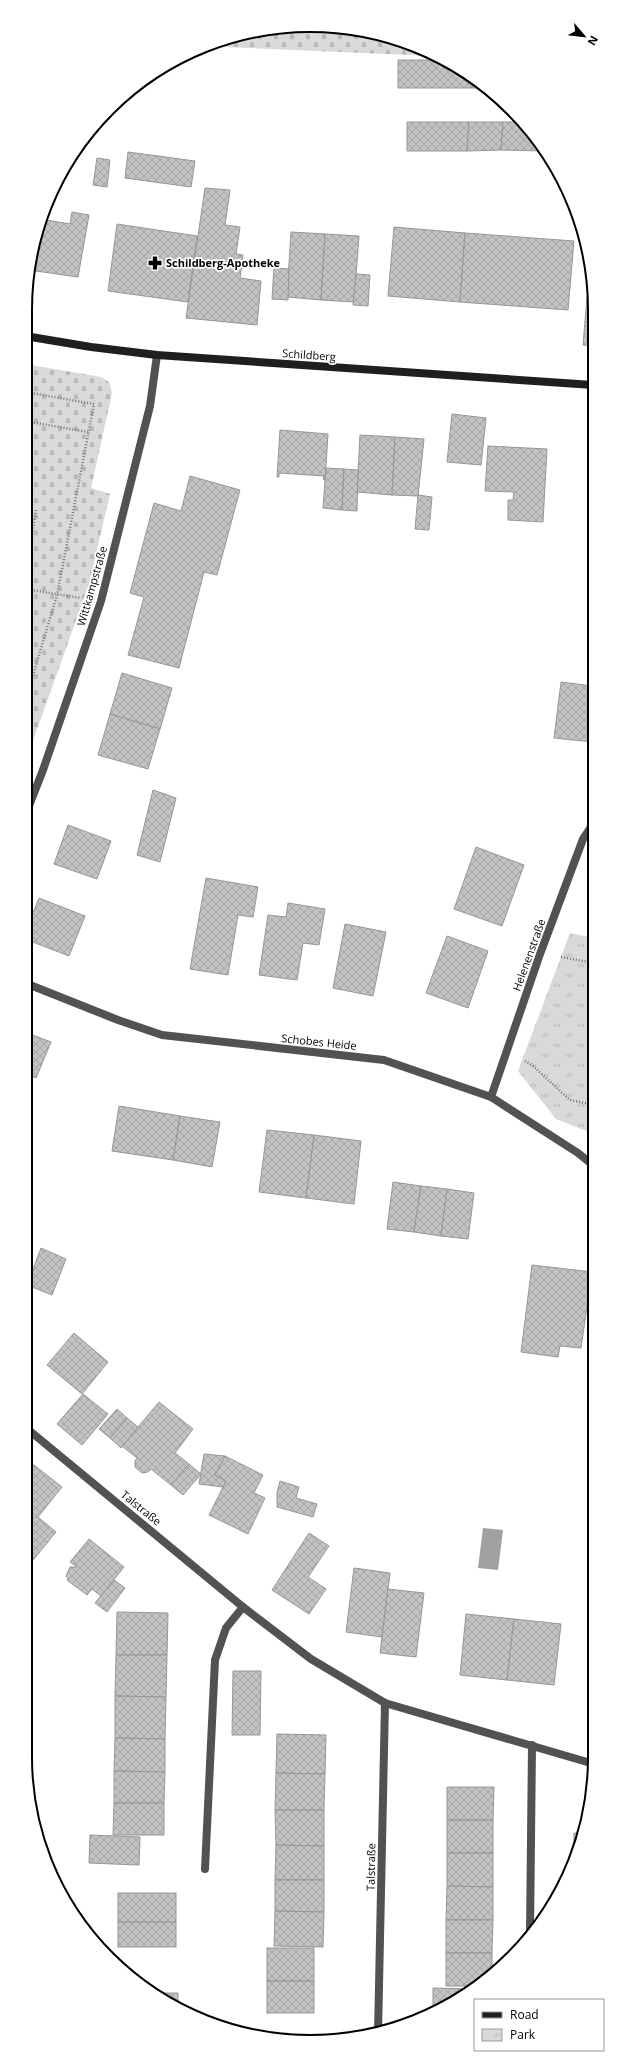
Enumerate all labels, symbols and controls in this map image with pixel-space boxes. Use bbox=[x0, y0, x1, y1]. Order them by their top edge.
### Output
north arrow bbox=[564, 16, 604, 56]
text: N bbox=[585, 33, 602, 48]
pharmacy icon: Schildberg-Apotheke bbox=[147, 255, 163, 271]
place label: Schildberg-Apotheke bbox=[166, 255, 281, 270]
street label: Schildberg bbox=[282, 345, 336, 364]
street label: Wittkampstraße bbox=[73, 544, 110, 628]
street label: Helenenstraße bbox=[509, 917, 549, 993]
street label: Schobes Heide bbox=[281, 1030, 357, 1053]
street label: Talstraße bbox=[118, 1487, 165, 1528]
street label: Talstraße bbox=[363, 1843, 378, 1891]
legend bbox=[474, 1999, 604, 2051]
text: Road bbox=[510, 2006, 539, 2023]
text: Park bbox=[510, 2026, 536, 2043]

